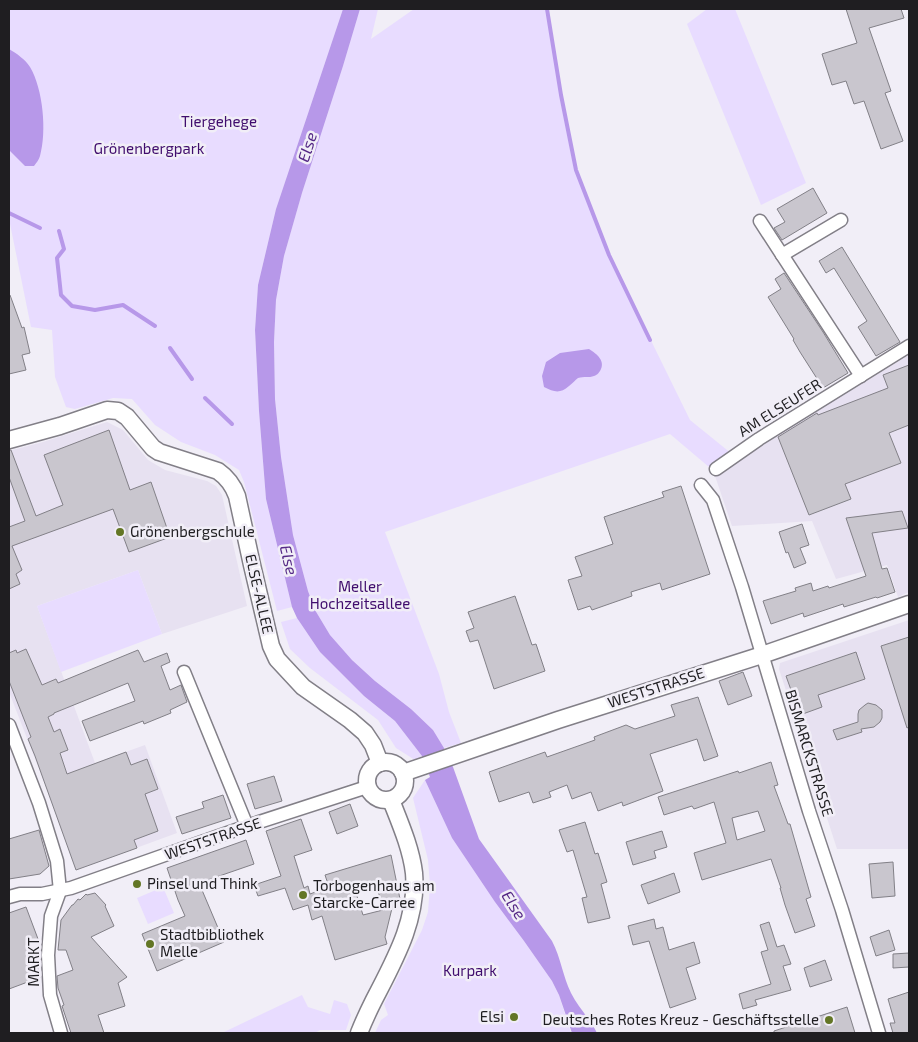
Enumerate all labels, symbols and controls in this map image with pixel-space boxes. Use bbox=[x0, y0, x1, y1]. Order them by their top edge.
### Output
park label: Tiergehege bbox=[181, 112, 257, 130]
water label: Else bbox=[293, 129, 320, 164]
park label: Grönenbergpark bbox=[94, 139, 205, 157]
street label: AM ELSEUFER bbox=[735, 374, 824, 440]
place label: Grönenbergschule bbox=[130, 522, 255, 540]
marker: Grönenbergschule bbox=[114, 526, 126, 538]
water label: Else bbox=[277, 543, 302, 577]
street label: ELSE-ALLEE bbox=[242, 552, 278, 635]
park label: Meller Hochzeitsallee bbox=[310, 577, 410, 612]
street label: WESTSTRASSE bbox=[605, 663, 706, 711]
street label: BISMARCKSTRASSE bbox=[782, 687, 838, 818]
street label: WESTSTRASSE bbox=[162, 813, 263, 863]
place label: Pinsel und Think bbox=[147, 874, 258, 892]
place label: Torbogenhaus am Starcke-Carree bbox=[313, 876, 435, 911]
marker: Pinsel und Think bbox=[131, 878, 143, 890]
water label: Else bbox=[498, 887, 531, 923]
marker: Torbogenhaus am Starcke-Carree bbox=[297, 889, 309, 901]
place label: Stadtbibliothek Melle bbox=[160, 925, 265, 960]
street label: MARKT bbox=[24, 937, 42, 987]
marker: Stadtbibliothek Melle bbox=[144, 938, 156, 950]
park label: Kurpark bbox=[443, 961, 497, 979]
place label: Elsi bbox=[480, 1007, 504, 1025]
place label: Deutsches Rotes Kreuz - Geschäftsstelle bbox=[542, 1010, 819, 1028]
marker: Elsi bbox=[508, 1011, 520, 1023]
marker: Deutsches Rotes Kreuz - Geschäftsstelle bbox=[823, 1014, 835, 1026]

